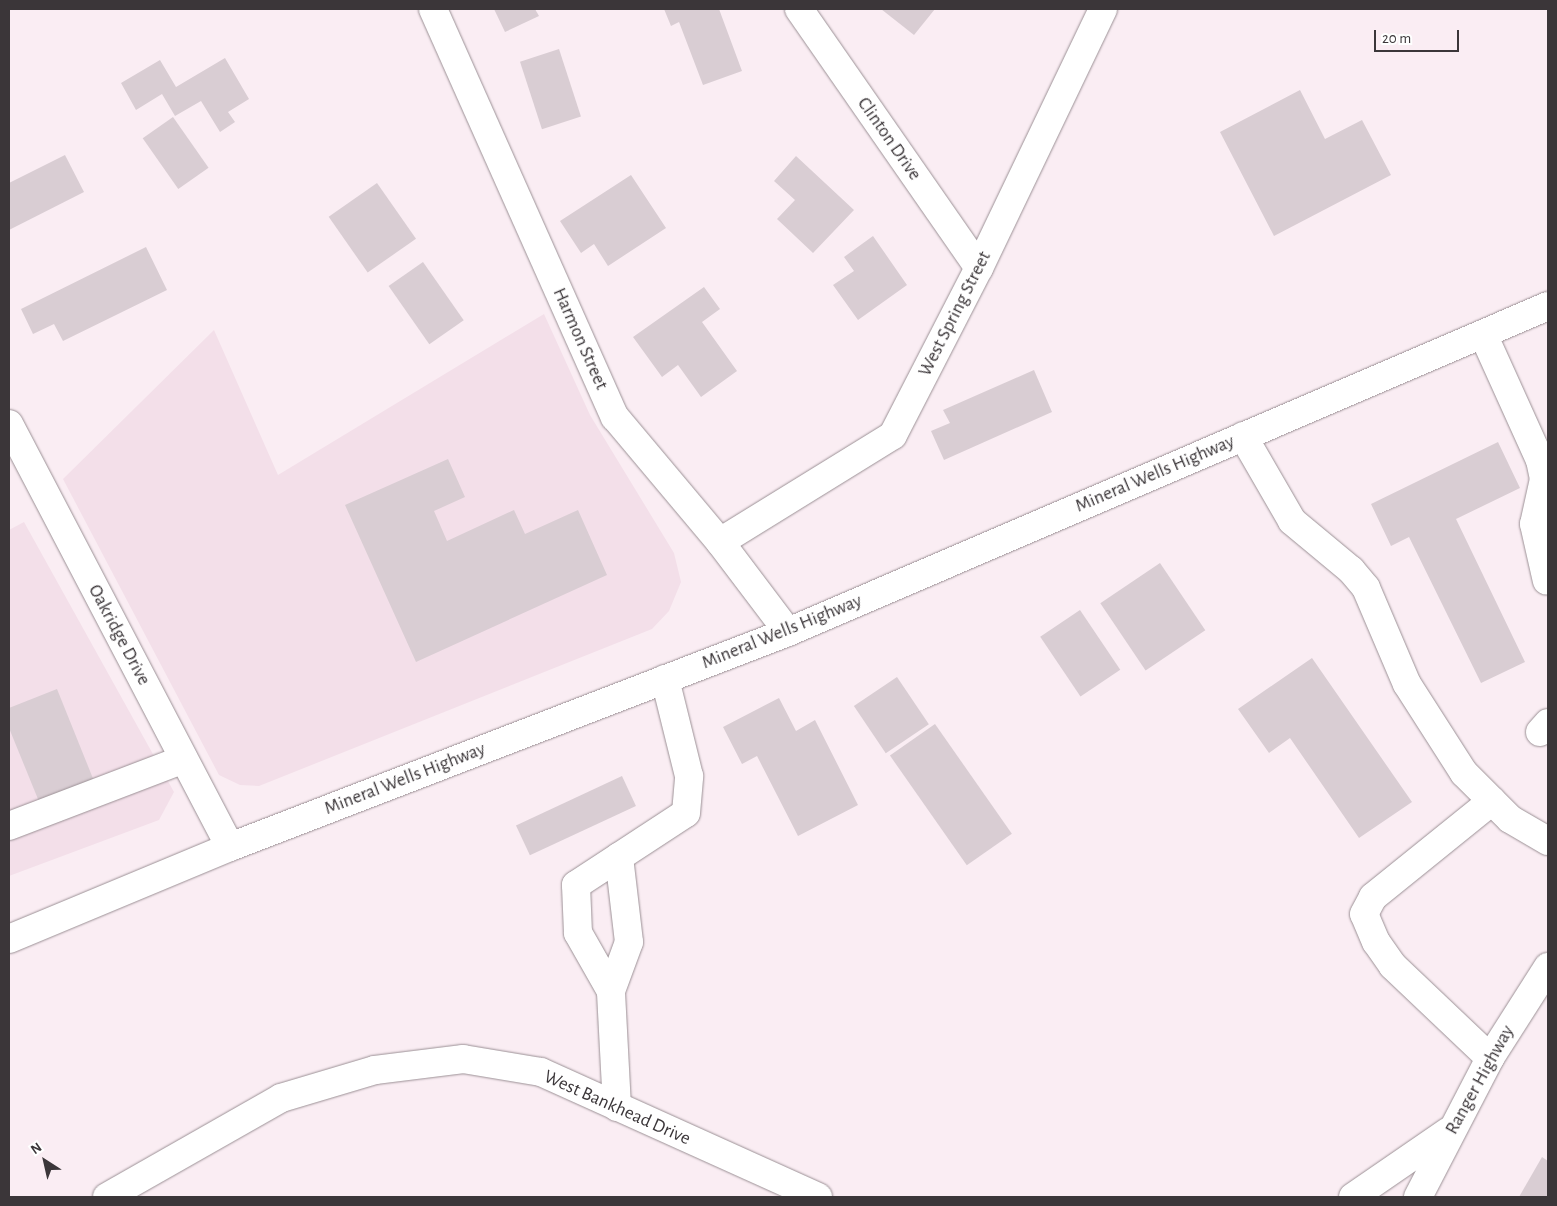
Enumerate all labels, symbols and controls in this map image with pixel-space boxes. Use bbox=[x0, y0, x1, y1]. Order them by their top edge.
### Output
scale bar bbox=[1377, 20, 1462, 52]
text: 20 m bbox=[1382, 31, 1411, 46]
street label: Clinton Drive bbox=[852, 93, 926, 185]
street label: West Spring Street bbox=[914, 248, 996, 380]
street label: Harmon Street bbox=[547, 284, 613, 394]
street label: Mineral Wells Highway bbox=[1072, 430, 1238, 518]
street label: Oakridge Drive bbox=[83, 581, 155, 689]
street label: Mineral Wells Highway bbox=[699, 589, 865, 675]
street label: Mineral Wells Highway bbox=[321, 738, 489, 820]
street label: Ranger Highway bbox=[1441, 1021, 1519, 1139]
street label: West Bankhead Drive bbox=[540, 1065, 694, 1151]
north arrow bbox=[20, 1136, 70, 1186]
text: N bbox=[28, 1140, 44, 1157]

